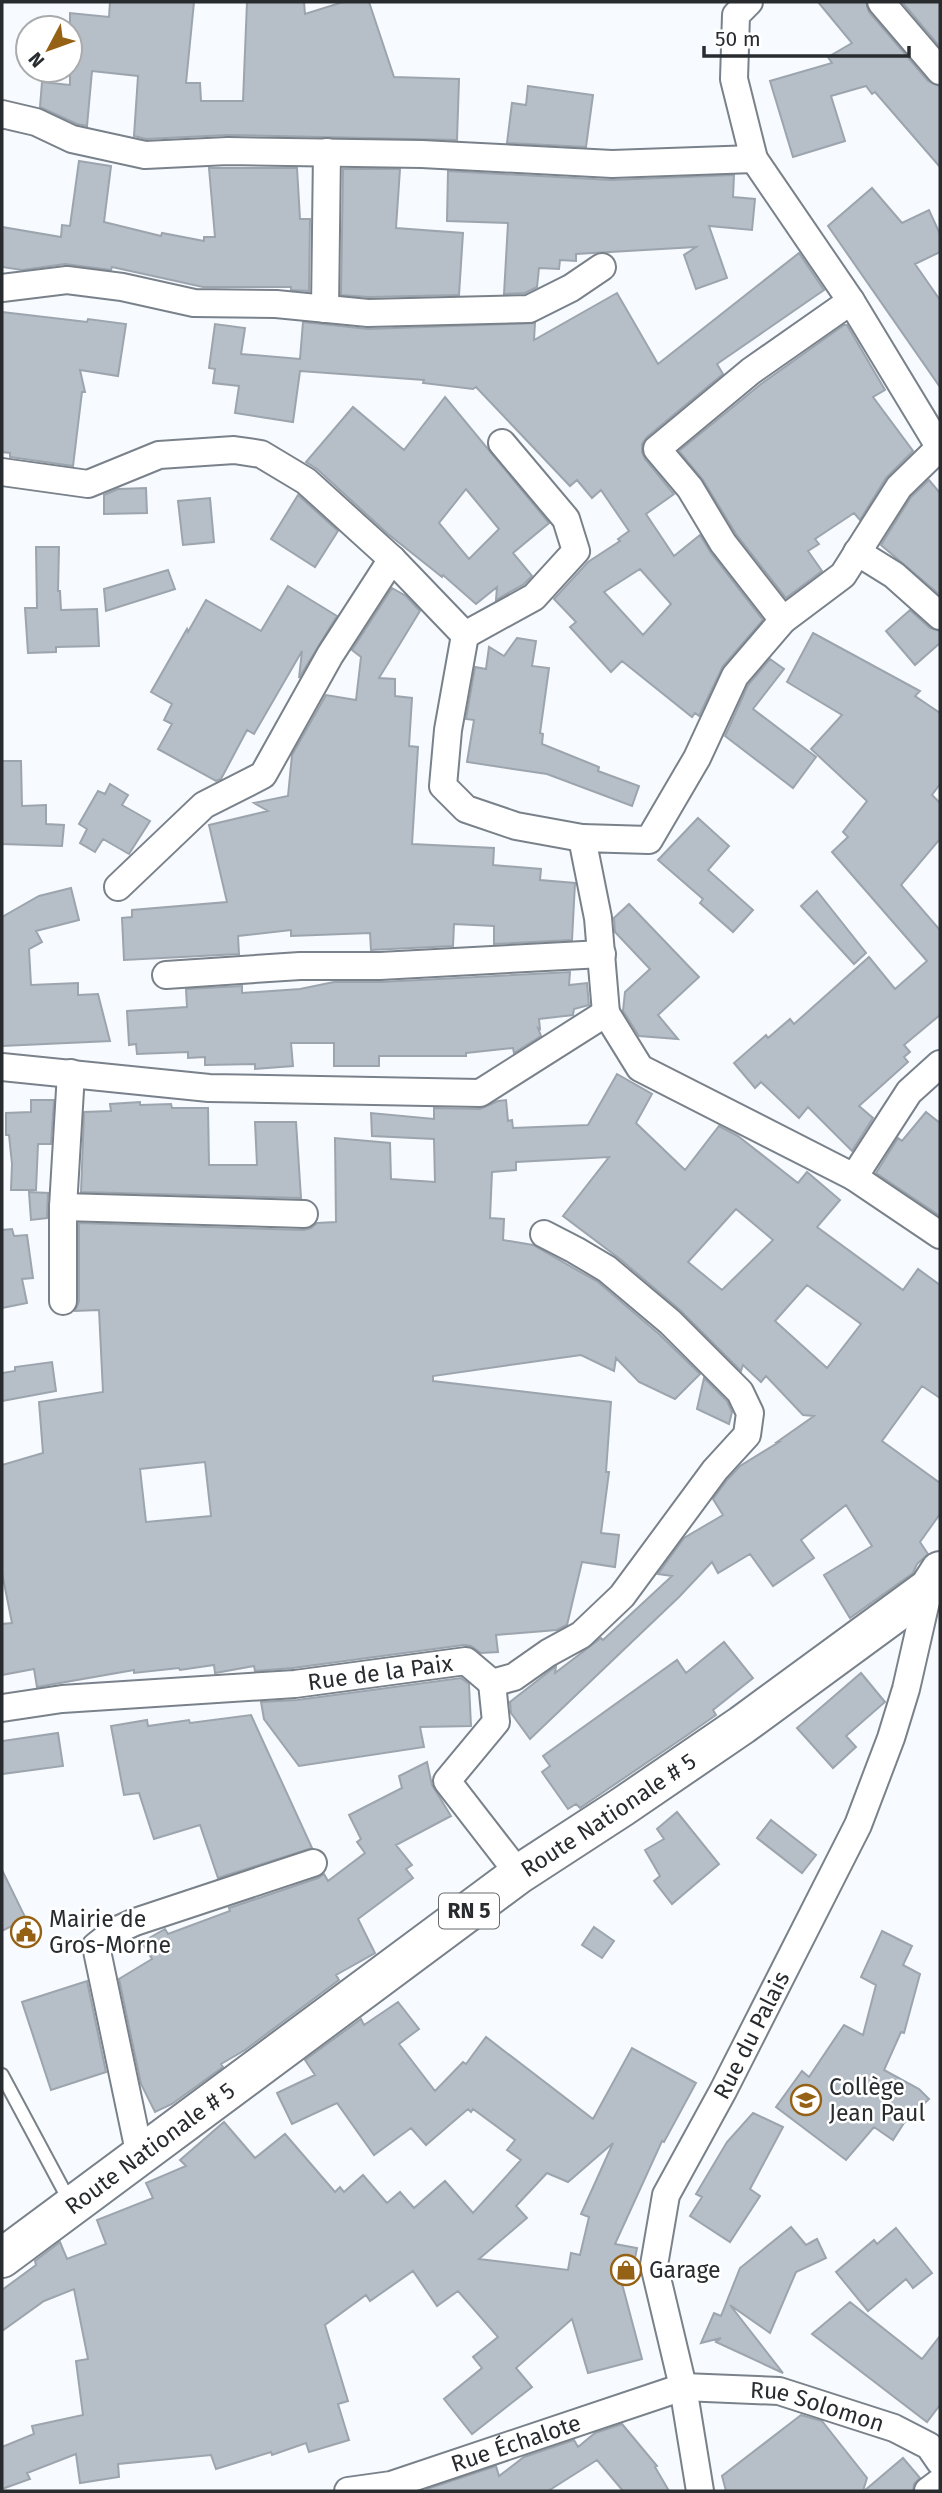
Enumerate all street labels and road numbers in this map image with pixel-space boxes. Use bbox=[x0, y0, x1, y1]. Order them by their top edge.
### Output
street label: Rue de la Paix bbox=[306, 1649, 455, 1696]
street label: Route Nationale # 5 bbox=[515, 1747, 701, 1883]
road number: RN 5 bbox=[439, 1894, 499, 1928]
street label: Rue du Palais bbox=[707, 1966, 796, 2104]
street label: Route Nationale # 5 bbox=[59, 2076, 240, 2220]
street label: Rue Solomon bbox=[750, 2376, 888, 2438]
street label: Rue Échalote bbox=[447, 2408, 584, 2478]

